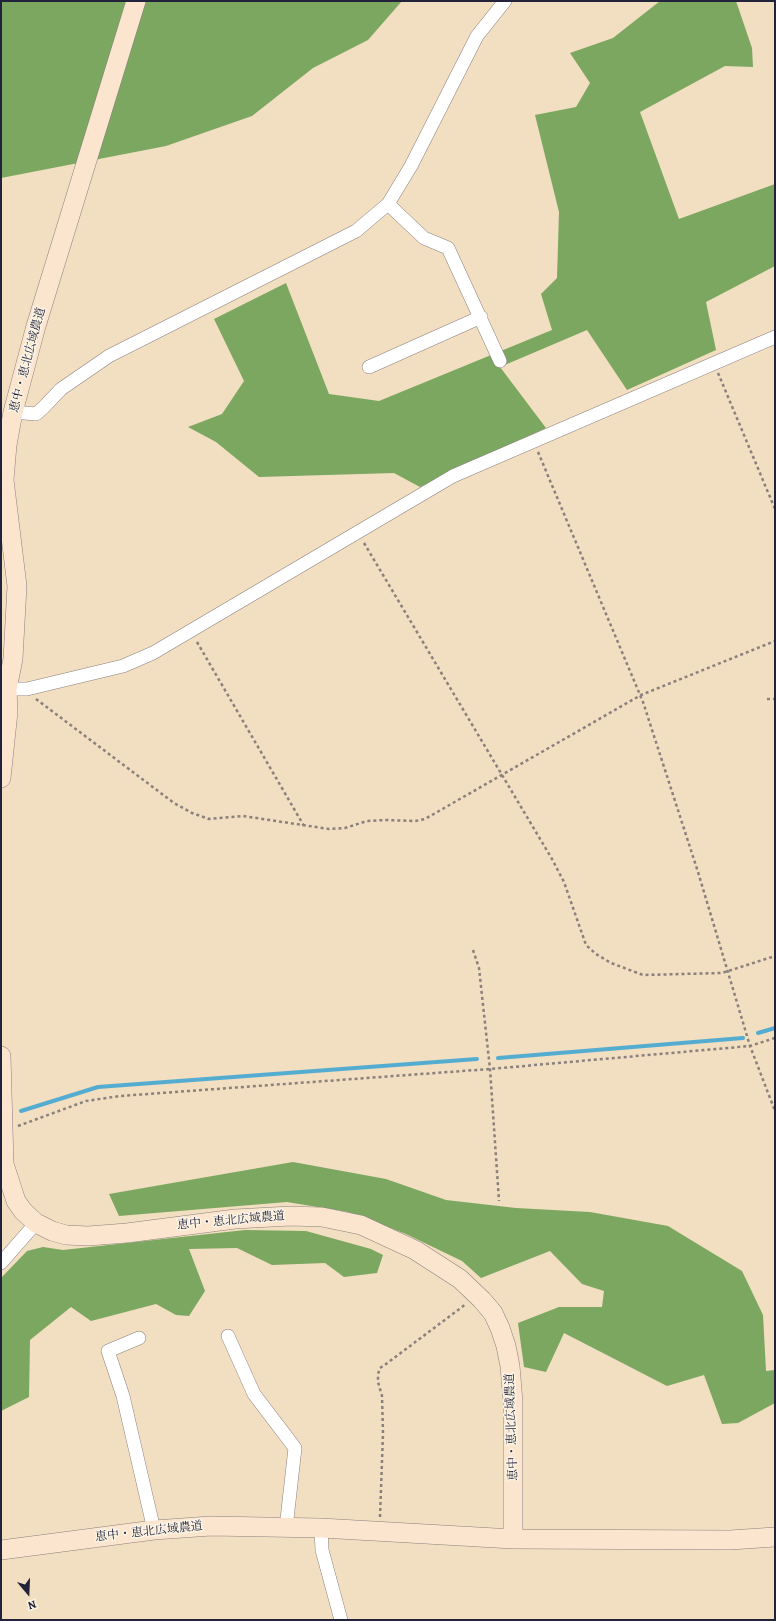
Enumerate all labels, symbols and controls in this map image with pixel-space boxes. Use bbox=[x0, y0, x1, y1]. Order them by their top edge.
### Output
street label: 恵中・恵北広域農道 bbox=[7, 306, 49, 414]
street label: 恵中・恵北広域農道 bbox=[177, 1209, 285, 1233]
street label: 恵中・恵北広域農道 bbox=[503, 1373, 521, 1481]
street label: 恵中・恵北広域農道 bbox=[95, 1519, 203, 1545]
north arrow bbox=[8, 1573, 48, 1613]
text: N bbox=[26, 1596, 38, 1613]

